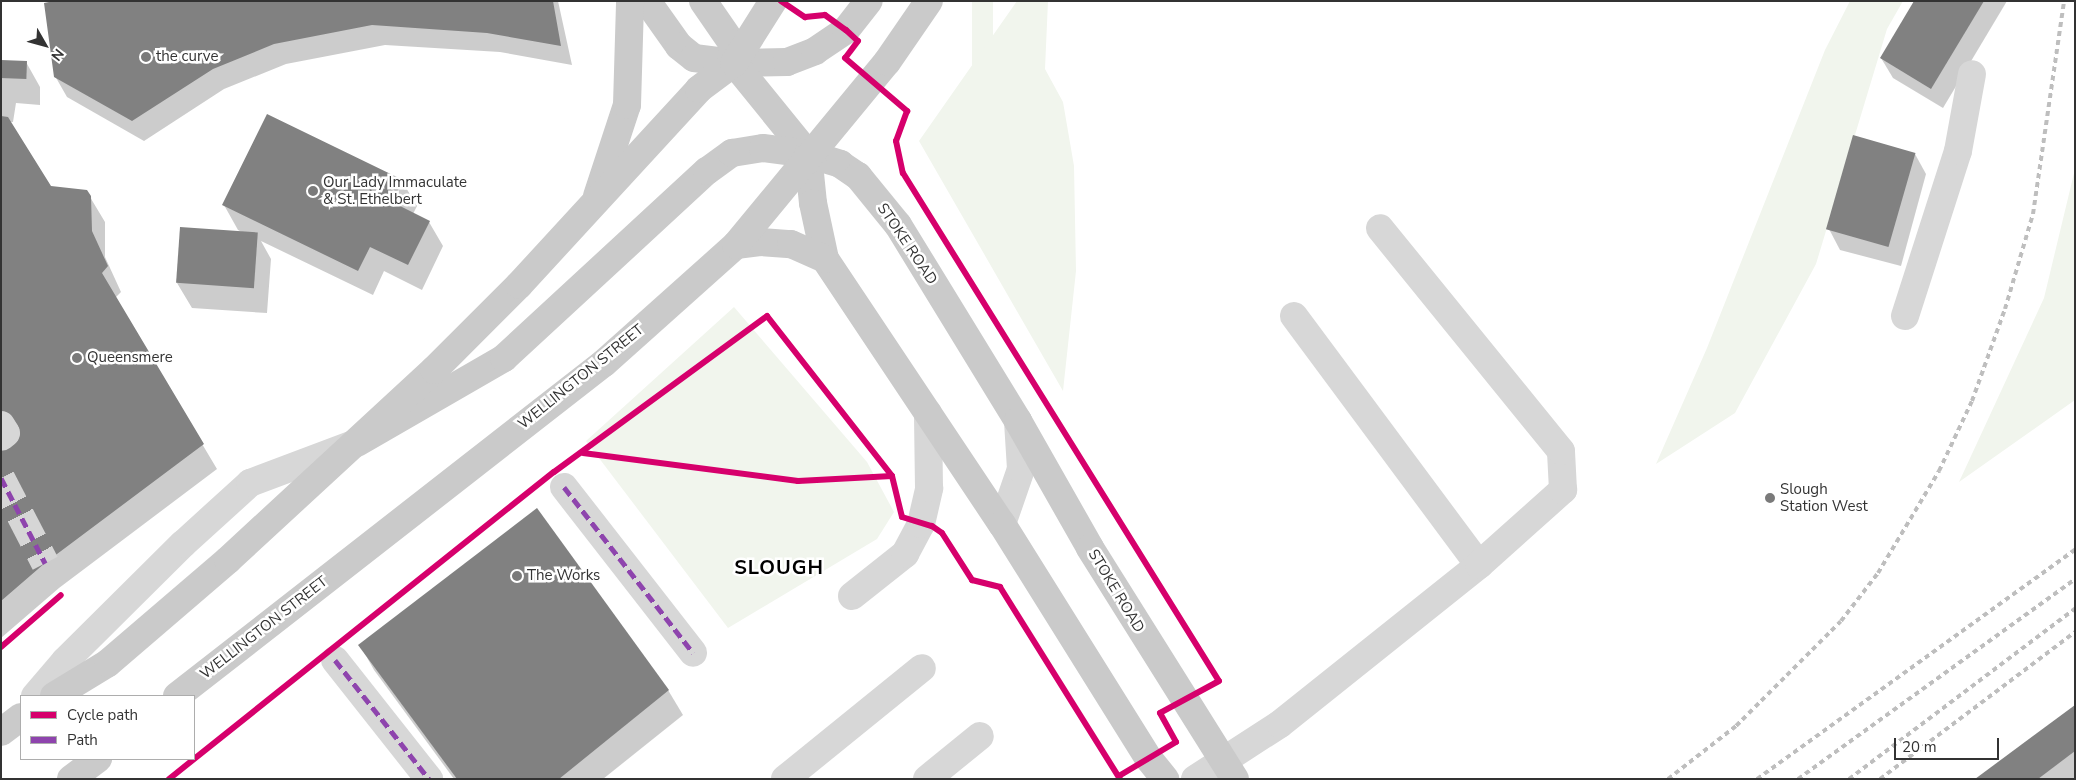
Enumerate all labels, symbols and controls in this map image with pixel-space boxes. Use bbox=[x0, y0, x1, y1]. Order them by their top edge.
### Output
north arrow bbox=[20, 20, 70, 70]
text: N bbox=[47, 45, 68, 65]
place label: the curve bbox=[156, 48, 218, 66]
marker: the curve bbox=[140, 51, 152, 63]
place label: Our Lady Immaculate & St. Ethelbert bbox=[323, 173, 467, 208]
marker: Our Lady Immaculate & St. Ethelbert bbox=[307, 185, 319, 197]
street label: STOKE ROAD bbox=[873, 200, 941, 288]
street label: WELLINGTON STREET bbox=[515, 321, 647, 433]
place label: Queensmere bbox=[87, 349, 173, 367]
marker: Queensmere bbox=[71, 352, 83, 364]
place label: Slough Station West bbox=[1780, 480, 1868, 515]
marker: Slough Station West bbox=[1764, 492, 1776, 504]
street label: STOKE ROAD bbox=[1084, 546, 1148, 636]
district label: SLOUGH bbox=[733, 555, 825, 579]
place label: The Works bbox=[527, 567, 600, 585]
marker: The Works bbox=[511, 570, 523, 582]
street label: WELLINGTON STREET bbox=[197, 573, 331, 683]
legend bbox=[20, 695, 195, 760]
text: Cycle path bbox=[67, 705, 138, 725]
scale bar bbox=[1896, 728, 2001, 760]
text: Path bbox=[67, 730, 98, 750]
text: 20 m bbox=[1902, 737, 1937, 757]

